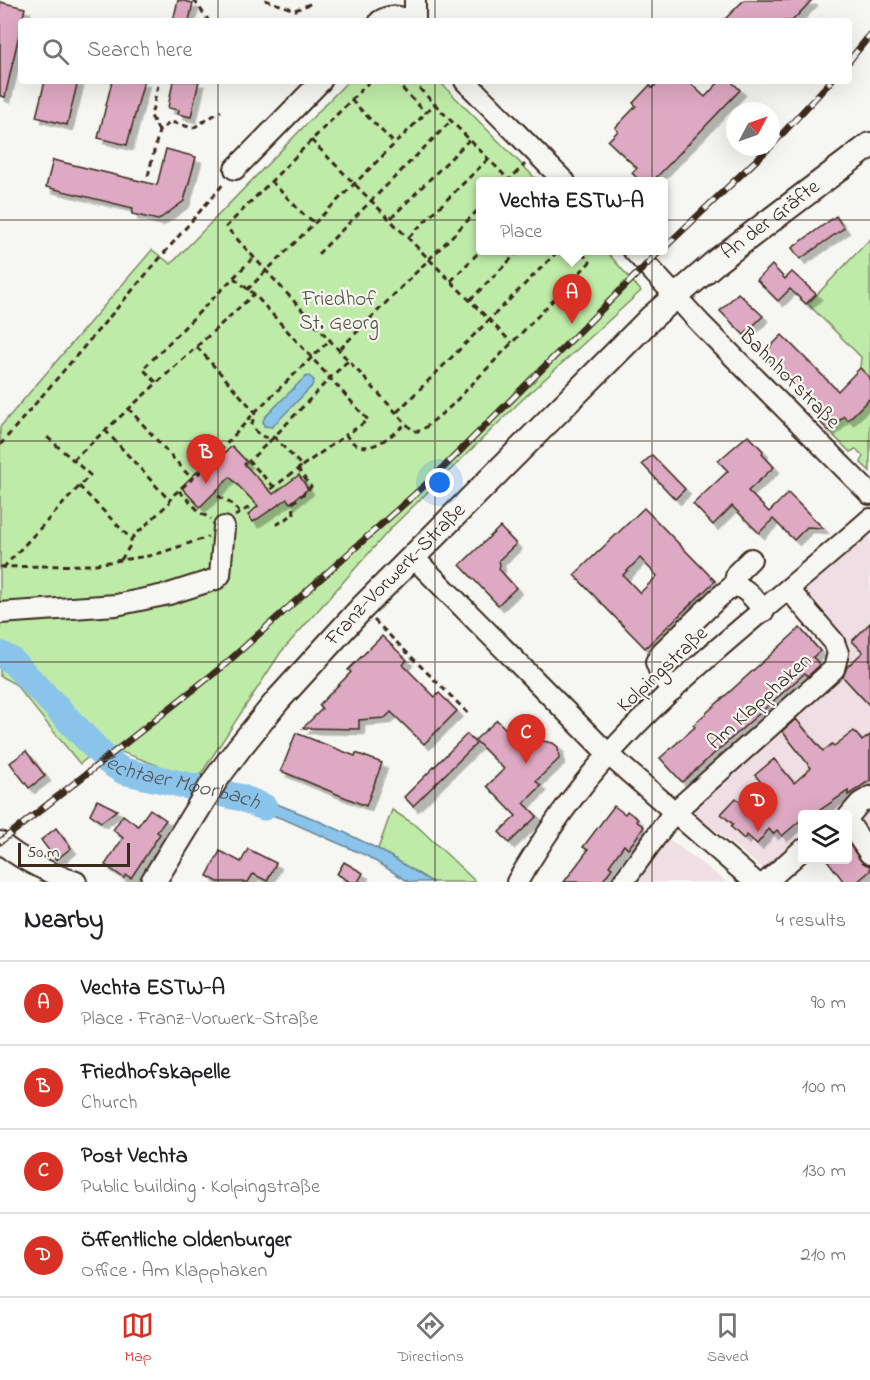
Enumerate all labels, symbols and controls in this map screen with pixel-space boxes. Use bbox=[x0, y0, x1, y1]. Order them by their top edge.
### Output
search box bbox=[18, 18, 852, 84]
icon: search bbox=[39, 35, 72, 68]
text: Search here bbox=[87, 35, 192, 67]
north arrow bbox=[726, 102, 780, 156]
street label: An der Gräfte bbox=[715, 172, 827, 268]
popup bbox=[476, 177, 668, 255]
text: Vechta ESTW-A bbox=[500, 186, 644, 218]
text: Place bbox=[500, 218, 542, 247]
pin: A bbox=[552, 274, 592, 324]
park label: Friedhof St. Georg bbox=[299, 285, 379, 341]
street label: Bahnhofstraße bbox=[731, 321, 847, 437]
pin: B bbox=[186, 434, 226, 484]
your location bbox=[425, 468, 454, 497]
street label: Franz-Vorwerk-Straße bbox=[318, 496, 473, 654]
street label: Kolpingstraße bbox=[611, 619, 717, 722]
street label: Am Klapphaken bbox=[701, 647, 819, 757]
pin: C bbox=[506, 714, 546, 764]
water label: Vechtaer Moorbach bbox=[89, 742, 265, 820]
pin: D bbox=[738, 782, 777, 832]
map controls bbox=[798, 810, 852, 864]
button: layers bbox=[798, 810, 852, 864]
scale bar bbox=[18, 840, 130, 868]
text: 50 m bbox=[27, 841, 59, 865]
text: Nearby bbox=[24, 902, 103, 940]
text: 4 results bbox=[776, 907, 846, 936]
text: Vechta ESTW-A bbox=[81, 973, 225, 1005]
text: A bbox=[37, 989, 50, 1018]
text: 90 m bbox=[811, 989, 846, 1018]
text: Place · Franz-Vorwerk-Straße bbox=[81, 1005, 318, 1034]
text: Friedhofskapelle bbox=[81, 1057, 230, 1089]
text: B bbox=[37, 1073, 50, 1102]
text: 100 m bbox=[802, 1073, 846, 1102]
text: Church bbox=[81, 1089, 137, 1118]
text: Post Vechta bbox=[81, 1141, 188, 1173]
text: C bbox=[38, 1157, 49, 1186]
text: 130 m bbox=[802, 1157, 846, 1186]
text: Public building · Kolpingstraße bbox=[81, 1173, 320, 1202]
text: Öffentliche Oldenburger bbox=[81, 1225, 291, 1257]
text: D bbox=[36, 1241, 51, 1270]
text: 210 m bbox=[801, 1241, 846, 1270]
text: Office · Am Klapphaken bbox=[81, 1257, 267, 1286]
tab: Map bbox=[121, 1309, 154, 1369]
tab: Directions bbox=[397, 1309, 464, 1369]
tab: Saved bbox=[707, 1309, 749, 1369]

